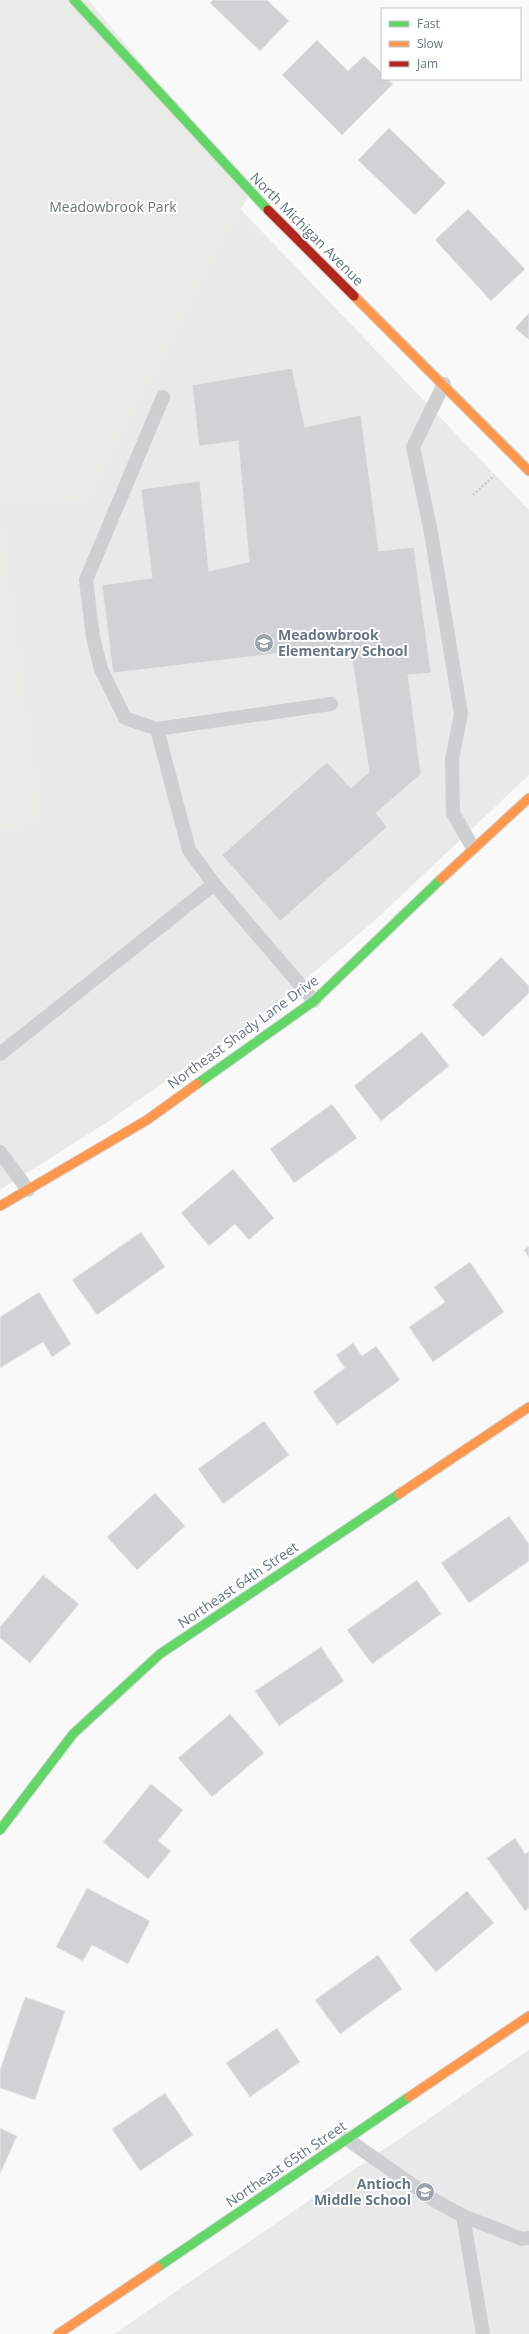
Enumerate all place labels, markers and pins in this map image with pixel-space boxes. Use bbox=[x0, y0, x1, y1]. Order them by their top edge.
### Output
place label: Meadowbrook Elementary School bbox=[278, 625, 408, 660]
school or university icon: Meadowbrook Elementary School bbox=[253, 632, 275, 654]
place label: Antioch Middle School bbox=[314, 2174, 411, 2209]
school or university icon: Antioch Middle School bbox=[414, 2181, 436, 2203]

